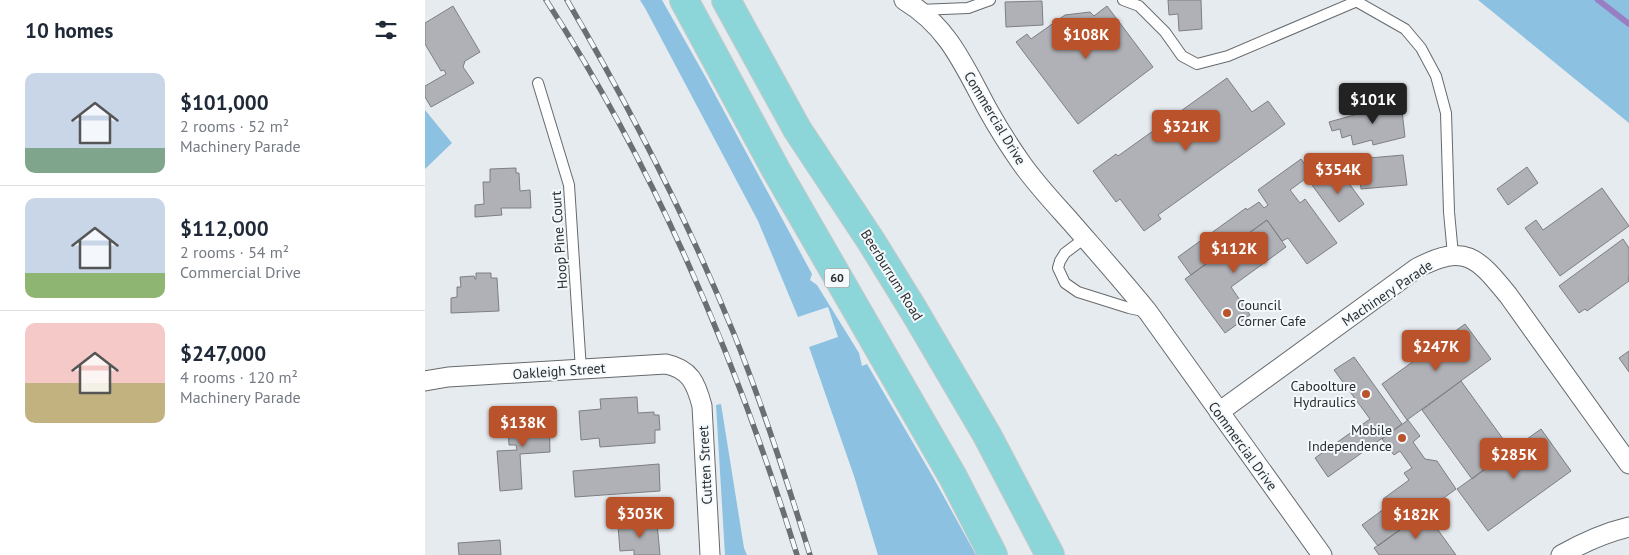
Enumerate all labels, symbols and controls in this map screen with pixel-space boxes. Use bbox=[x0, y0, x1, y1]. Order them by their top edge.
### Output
icon: filters bbox=[372, 16, 400, 44]
text: 10 homes bbox=[25, 17, 113, 44]
pin: $108K bbox=[1051, 18, 1121, 60]
text: $108K bbox=[1063, 24, 1109, 44]
street label: Commercial Drive bbox=[960, 68, 1030, 168]
pin: $101K bbox=[1338, 82, 1408, 125]
text: $101,000 bbox=[180, 89, 269, 116]
text: $101K bbox=[1350, 89, 1396, 109]
icon: home bbox=[65, 93, 125, 153]
pin: $321K bbox=[1151, 110, 1221, 152]
text: 2 rooms · 52 m² bbox=[180, 116, 289, 136]
text: $321K bbox=[1163, 116, 1209, 136]
text: Machinery Parade bbox=[180, 136, 301, 156]
pin: $354K bbox=[1303, 152, 1373, 195]
text: $354K bbox=[1315, 159, 1361, 179]
street label: Hoop Pine Court bbox=[547, 190, 571, 290]
text: $112,000 bbox=[180, 215, 269, 242]
icon: home bbox=[65, 218, 125, 278]
street label: Beerburrum Road bbox=[857, 226, 927, 324]
pin: $112K bbox=[1199, 232, 1269, 274]
text: $112K bbox=[1211, 238, 1257, 258]
text: 2 rooms · 54 m² bbox=[180, 242, 289, 262]
street label: Machinery Parade bbox=[1338, 256, 1436, 330]
text: Commercial Drive bbox=[180, 262, 301, 282]
road number: 60 bbox=[825, 268, 849, 288]
place label: Council Corner Cafe bbox=[1237, 296, 1306, 330]
marker: Council Corner Cafe bbox=[1221, 307, 1233, 319]
pin: $247K bbox=[1401, 330, 1471, 372]
text: $247K bbox=[1413, 336, 1459, 356]
text: $247,000 bbox=[180, 340, 266, 367]
icon: home bbox=[65, 343, 125, 403]
street label: Oakleigh Street bbox=[512, 359, 606, 383]
text: 4 rooms · 120 m² bbox=[180, 367, 298, 387]
place label: Caboolture Hydraulics bbox=[1290, 377, 1356, 411]
text: Machinery Parade bbox=[180, 387, 301, 407]
marker: Caboolture Hydraulics bbox=[1360, 388, 1372, 400]
street label: Commercial Drive bbox=[1205, 398, 1281, 494]
pin: $138K bbox=[488, 406, 558, 448]
text: $138K bbox=[500, 412, 546, 432]
place label: Mobile Independence bbox=[1308, 421, 1392, 455]
street label: Cutten Street bbox=[694, 425, 716, 505]
marker: Mobile Independence bbox=[1396, 432, 1408, 444]
pin: $285K bbox=[1479, 438, 1549, 480]
text: $285K bbox=[1491, 444, 1537, 464]
pin: $303K bbox=[605, 496, 675, 539]
pin: $182K bbox=[1381, 498, 1451, 540]
text: $303K bbox=[617, 503, 663, 523]
text: $182K bbox=[1393, 504, 1439, 524]

